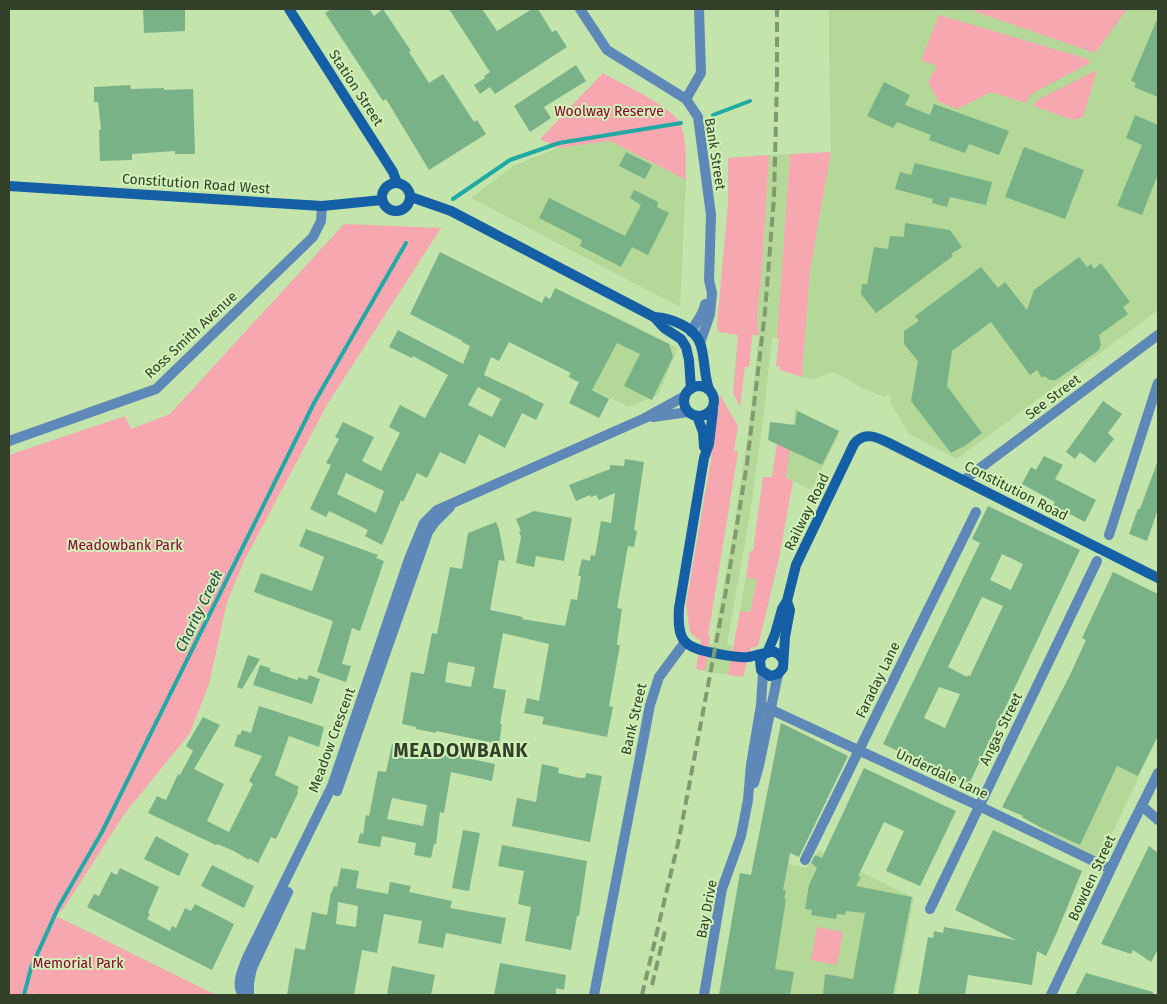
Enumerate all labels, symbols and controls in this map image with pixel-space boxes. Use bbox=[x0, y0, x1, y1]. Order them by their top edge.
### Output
street label: Station Street bbox=[325, 47, 387, 130]
park label: Woolway Reserve bbox=[554, 103, 664, 120]
street label: Bank Street bbox=[701, 117, 729, 192]
street label: Constitution Road West bbox=[121, 170, 272, 198]
street label: Ross Smith Avenue bbox=[141, 288, 241, 382]
street label: See Street bbox=[1022, 370, 1085, 423]
street label: Constitution Road bbox=[961, 458, 1071, 524]
street label: Railway Road bbox=[781, 470, 833, 554]
park label: Meadowbank Park bbox=[67, 537, 183, 554]
water label: Charity Creek bbox=[171, 567, 227, 655]
street label: Faraday Lane bbox=[852, 639, 904, 721]
street label: Bank Street bbox=[617, 681, 651, 757]
street label: Meadow Crescent bbox=[305, 684, 359, 795]
street label: Angas Street bbox=[976, 689, 1026, 768]
district label: MEADOWBANK bbox=[393, 739, 529, 762]
street label: Underdale Lane bbox=[893, 745, 991, 803]
street label: Bowden Street bbox=[1065, 832, 1120, 924]
street label: Bay Drive bbox=[693, 878, 721, 940]
park label: Memorial Park bbox=[33, 955, 124, 972]

